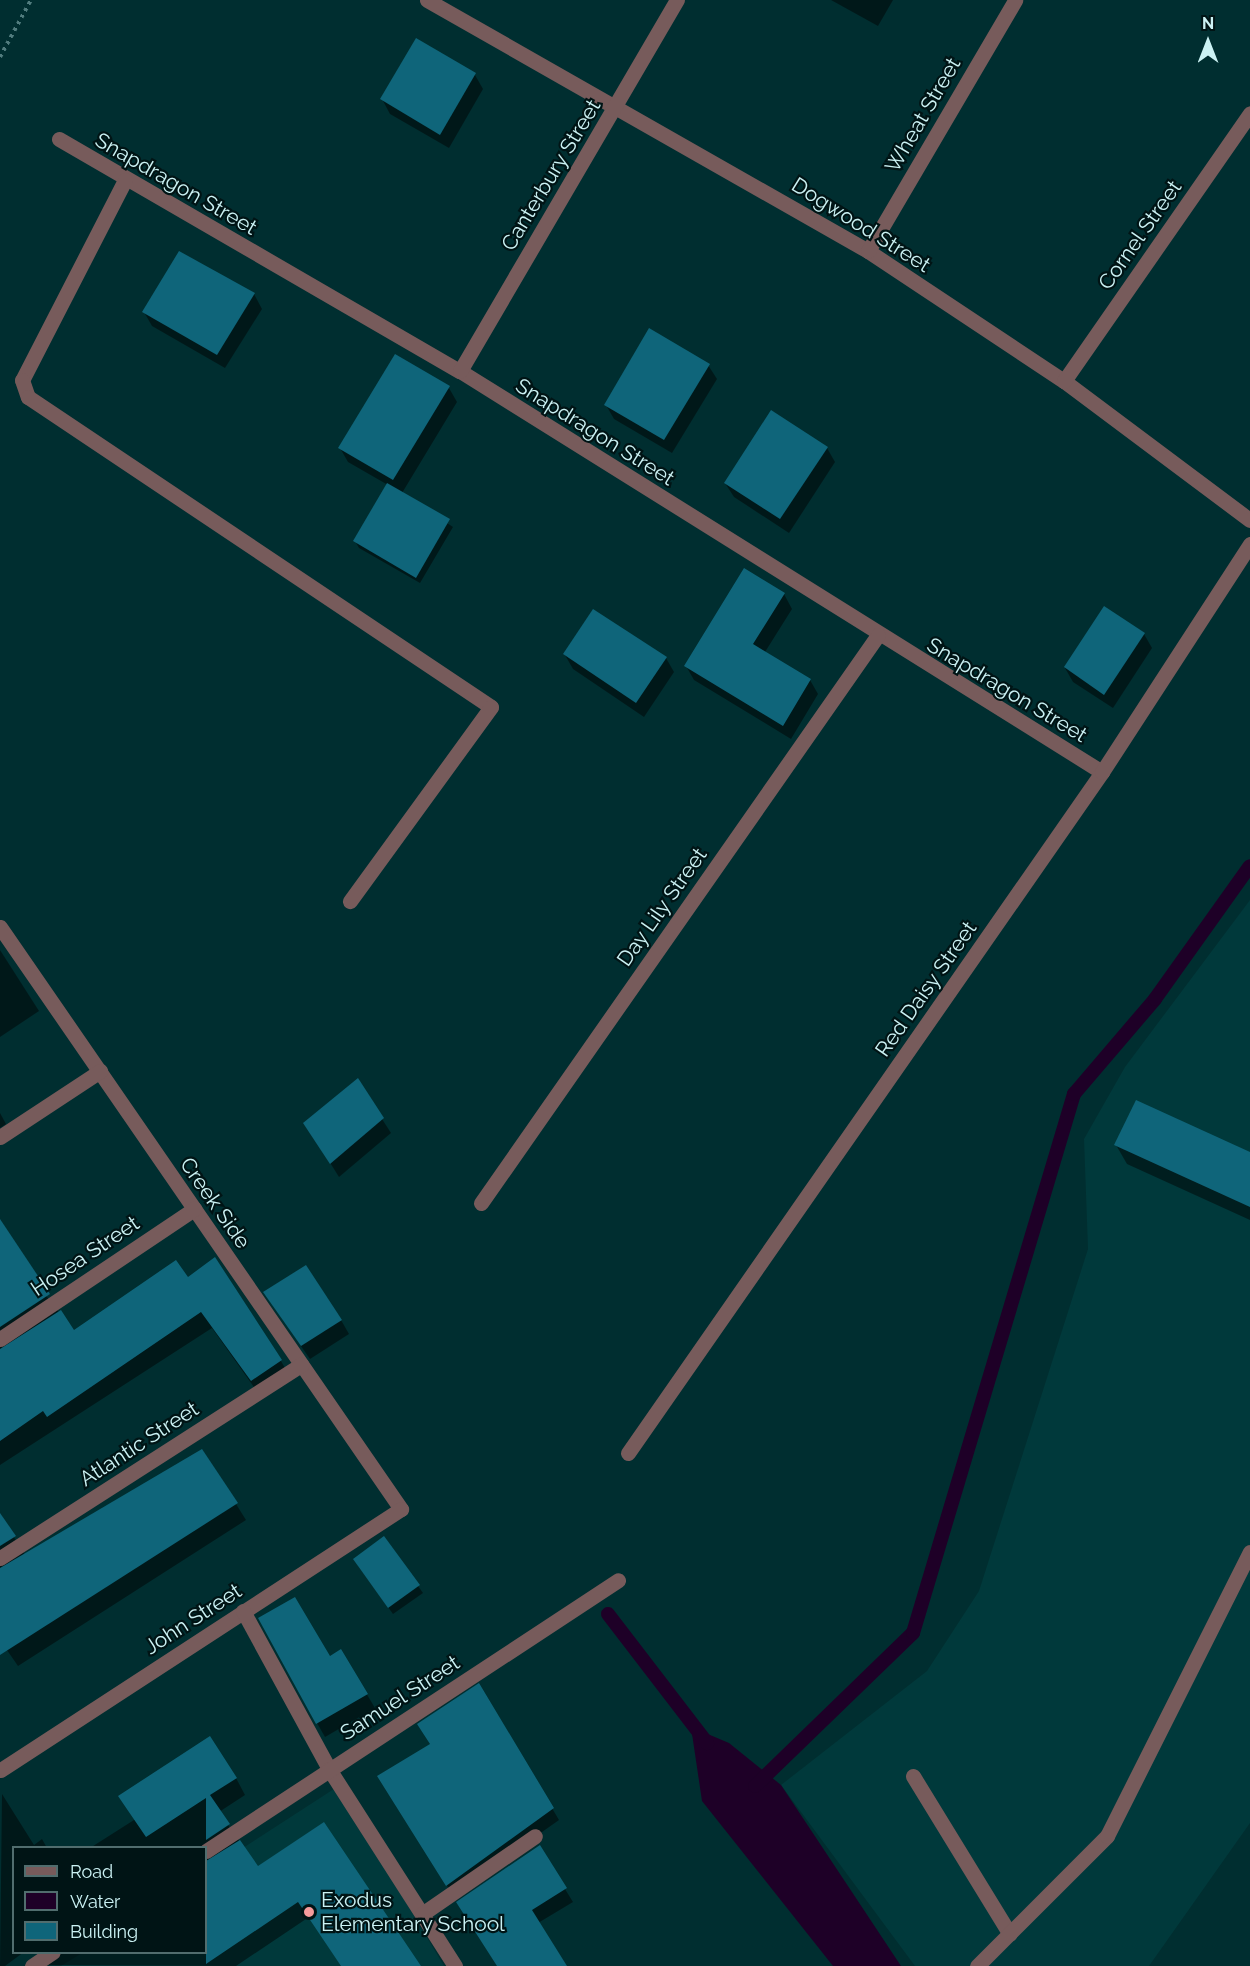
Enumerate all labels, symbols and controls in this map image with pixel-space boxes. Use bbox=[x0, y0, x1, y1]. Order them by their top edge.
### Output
north arrow bbox=[1178, 12, 1238, 72]
text: N bbox=[1202, 14, 1214, 33]
street label: Wheat Street bbox=[880, 53, 966, 177]
street label: Canterbury Street bbox=[496, 95, 606, 255]
street label: Snapdragon Street bbox=[91, 127, 261, 241]
street label: Dogwood Street bbox=[787, 172, 935, 278]
street label: Cornel Street bbox=[1093, 175, 1187, 295]
street label: Snapdragon Street bbox=[511, 373, 679, 491]
street label: Snapdragon Street bbox=[922, 632, 1092, 748]
street label: Day Lily Street bbox=[612, 842, 712, 972]
street label: Red Daisy Street bbox=[870, 916, 982, 1062]
street label: Creek Side bbox=[174, 1153, 256, 1253]
street label: Hosea Street bbox=[26, 1211, 144, 1301]
street label: Atlantic Street bbox=[75, 1396, 203, 1492]
street label: John Street bbox=[140, 1578, 246, 1660]
street label: Samuel Street bbox=[335, 1650, 465, 1746]
legend bbox=[12, 1846, 207, 1954]
text: Road bbox=[70, 1861, 113, 1882]
place label: Exodus Elementary School bbox=[321, 1887, 505, 1937]
text: Water bbox=[70, 1891, 120, 1912]
marker: Exodus Elementary School bbox=[302, 1905, 316, 1919]
text: Building bbox=[70, 1921, 138, 1942]

